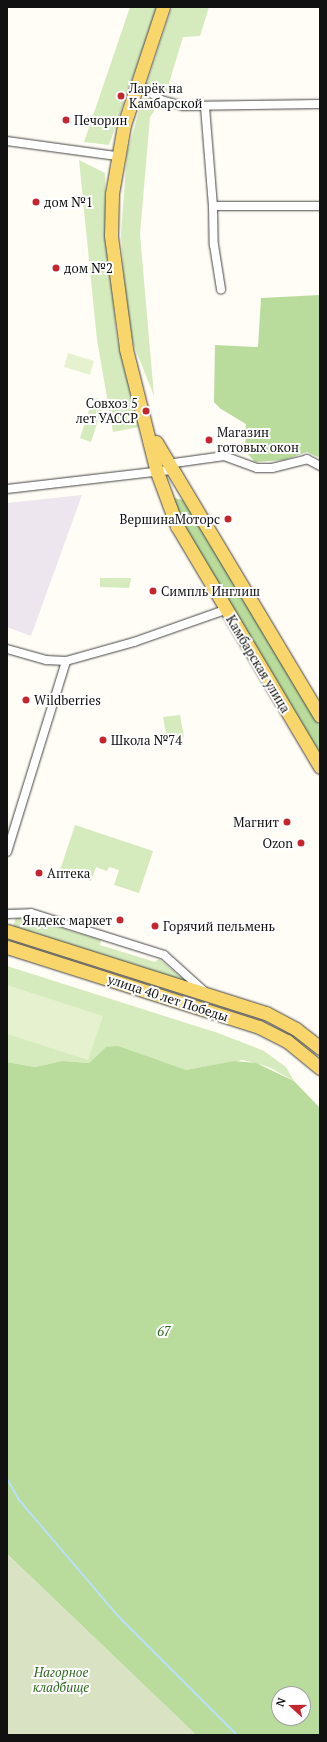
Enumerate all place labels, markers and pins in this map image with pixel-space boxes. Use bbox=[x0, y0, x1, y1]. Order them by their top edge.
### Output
place label: Ларёк на Камбарской bbox=[129, 81, 203, 112]
marker: Ларёк на Камбарской bbox=[116, 91, 126, 101]
place label: Печорин bbox=[74, 112, 127, 128]
marker: Печорин bbox=[61, 115, 71, 125]
place label: дом №1 bbox=[44, 194, 93, 210]
marker: дом №1 bbox=[31, 197, 41, 207]
place label: дом №2 bbox=[64, 260, 113, 276]
marker: дом №2 bbox=[51, 263, 61, 273]
place label: Совхоз 5 лет УАССР bbox=[75, 396, 138, 427]
marker: Совхоз 5 лет УАССР bbox=[141, 406, 151, 416]
place label: Магазин готовых окон bbox=[217, 425, 299, 456]
marker: Магазин готовых окон bbox=[204, 435, 214, 445]
place label: ВершинаМоторс bbox=[120, 511, 220, 527]
marker: ВершинаМоторс bbox=[223, 514, 233, 524]
place label: Симпль Инглиш bbox=[161, 583, 260, 599]
marker: Симпль Инглиш bbox=[148, 586, 158, 596]
place label: Wildberries bbox=[34, 692, 101, 708]
marker: Wildberries bbox=[21, 695, 31, 705]
place label: Школа №74 bbox=[111, 732, 182, 748]
marker: Школа №74 bbox=[98, 735, 108, 745]
place label: Магнит bbox=[233, 814, 279, 830]
marker: Магнит bbox=[282, 817, 292, 827]
place label: Ozon bbox=[263, 835, 293, 851]
marker: Ozon bbox=[296, 838, 306, 848]
place label: Аптека bbox=[47, 865, 90, 881]
marker: Аптека bbox=[34, 868, 44, 878]
place label: Яндекс маркет bbox=[22, 912, 112, 928]
marker: Яндекс маркет bbox=[115, 915, 125, 925]
place label: Горячий пельмень bbox=[163, 918, 275, 934]
marker: Горячий пельмень bbox=[150, 921, 160, 931]

